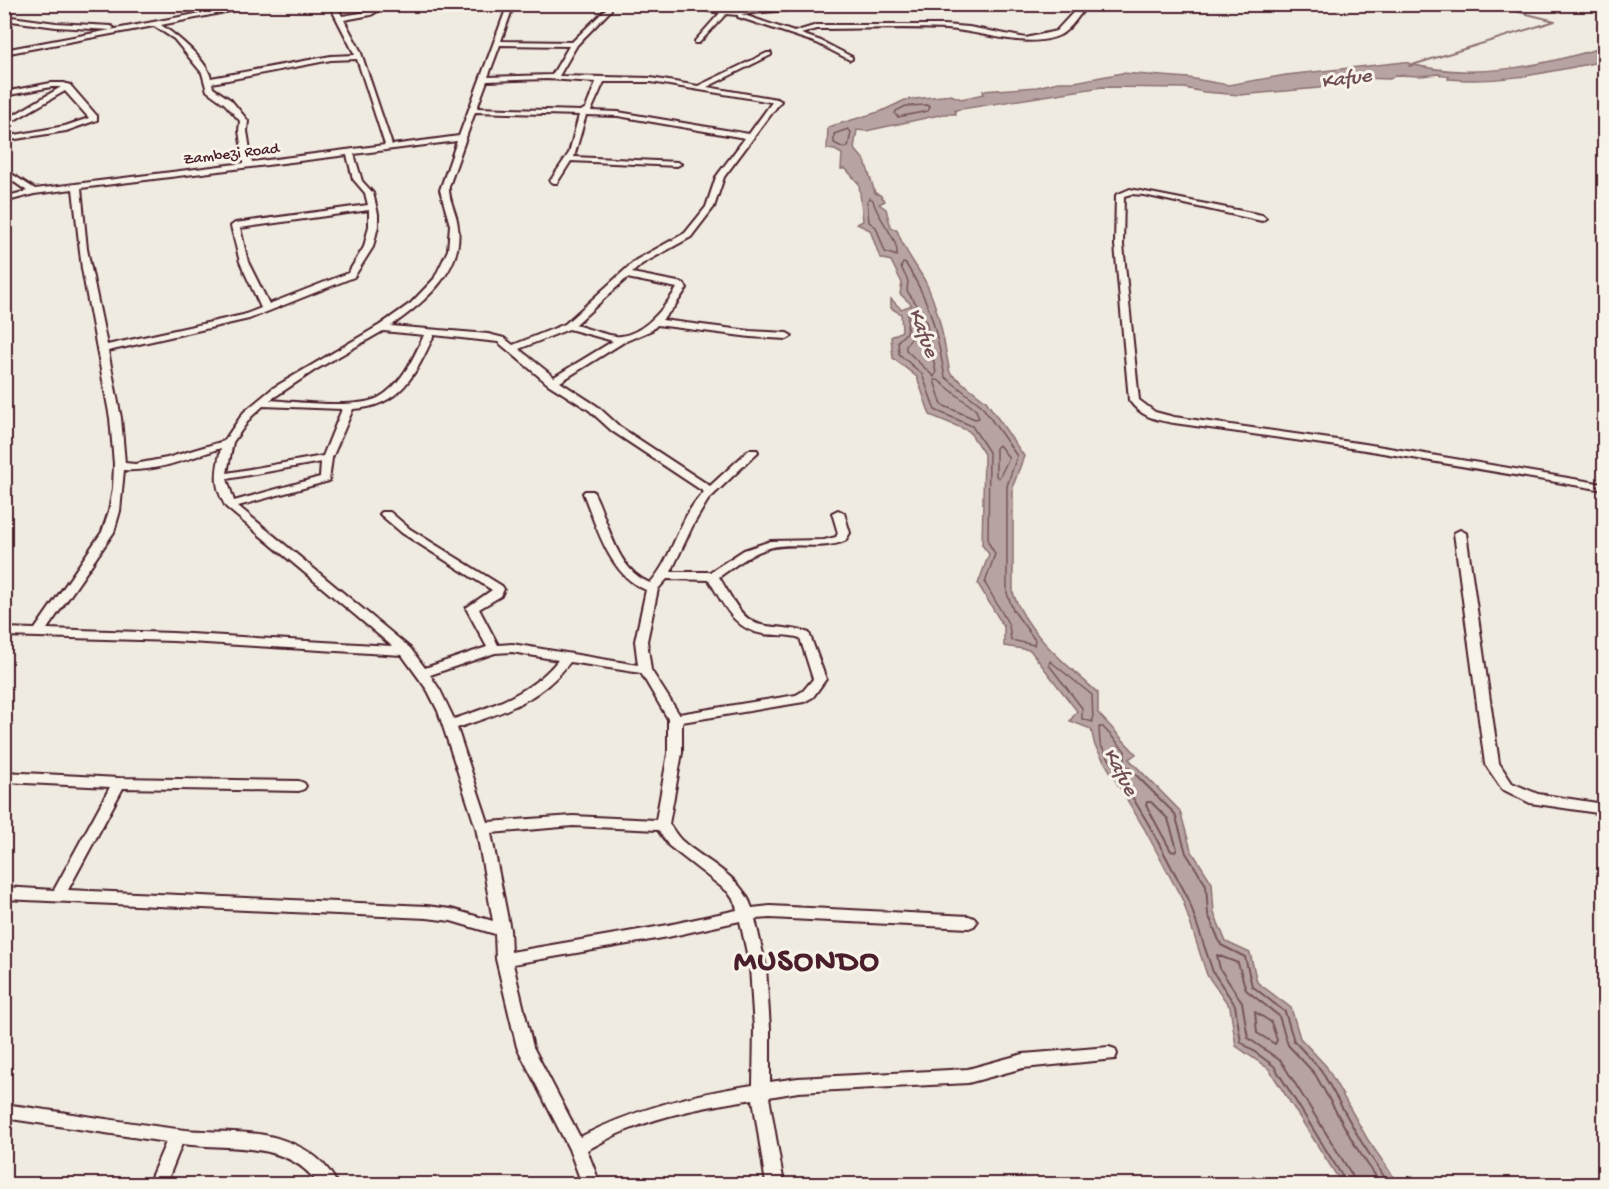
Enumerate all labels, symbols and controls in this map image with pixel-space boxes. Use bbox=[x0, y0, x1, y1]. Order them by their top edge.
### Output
water label: Kafue bbox=[1320, 64, 1374, 96]
street label: Zambezi Road bbox=[182, 140, 282, 171]
water label: Kafue bbox=[901, 305, 943, 362]
water label: Kafue bbox=[1096, 745, 1142, 802]
district label: MUSONDO bbox=[734, 944, 880, 982]

